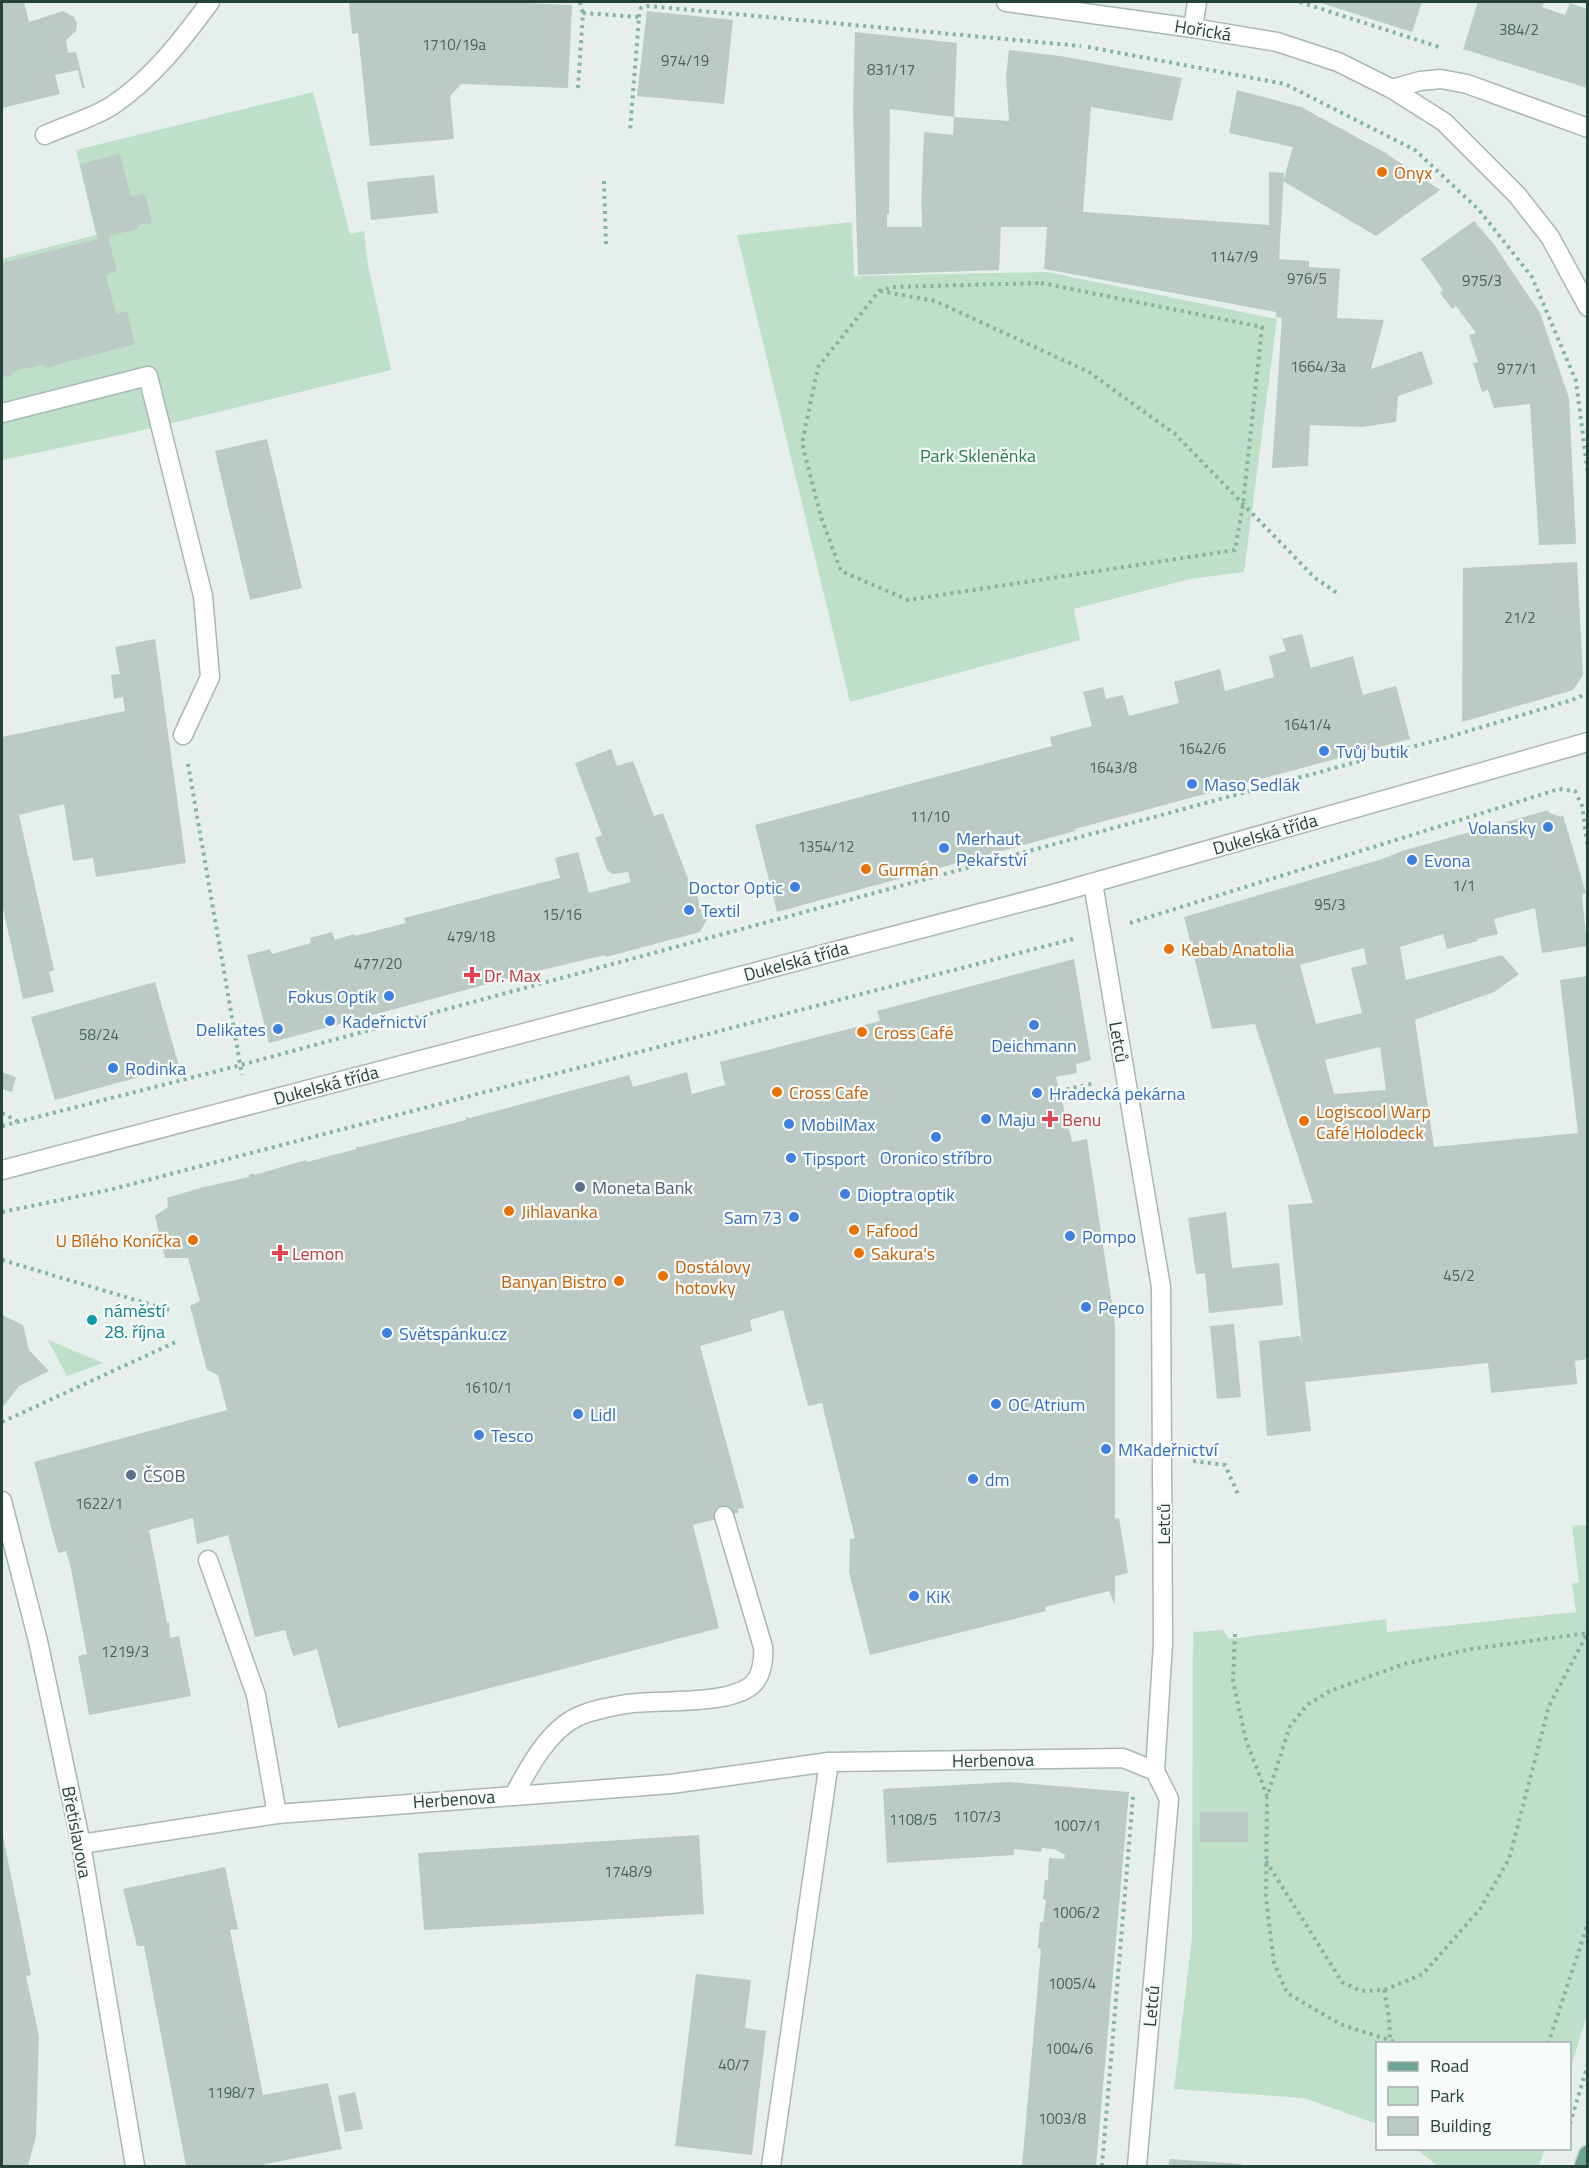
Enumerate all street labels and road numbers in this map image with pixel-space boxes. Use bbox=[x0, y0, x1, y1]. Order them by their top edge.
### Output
street label: Hořická bbox=[1173, 12, 1233, 48]
street label: Dukelská třída bbox=[1209, 806, 1321, 862]
street label: Dukelská třída bbox=[740, 934, 852, 988]
street label: Letců bbox=[1102, 1019, 1136, 1065]
street label: Dukelská třída bbox=[270, 1058, 382, 1112]
street label: Letců bbox=[1150, 1503, 1177, 1545]
street label: Herbenova bbox=[952, 1746, 1034, 1774]
street label: Herbenova bbox=[412, 1783, 496, 1815]
street label: Břetislavova bbox=[55, 1784, 99, 1880]
street label: Letců bbox=[1136, 1984, 1166, 2028]

